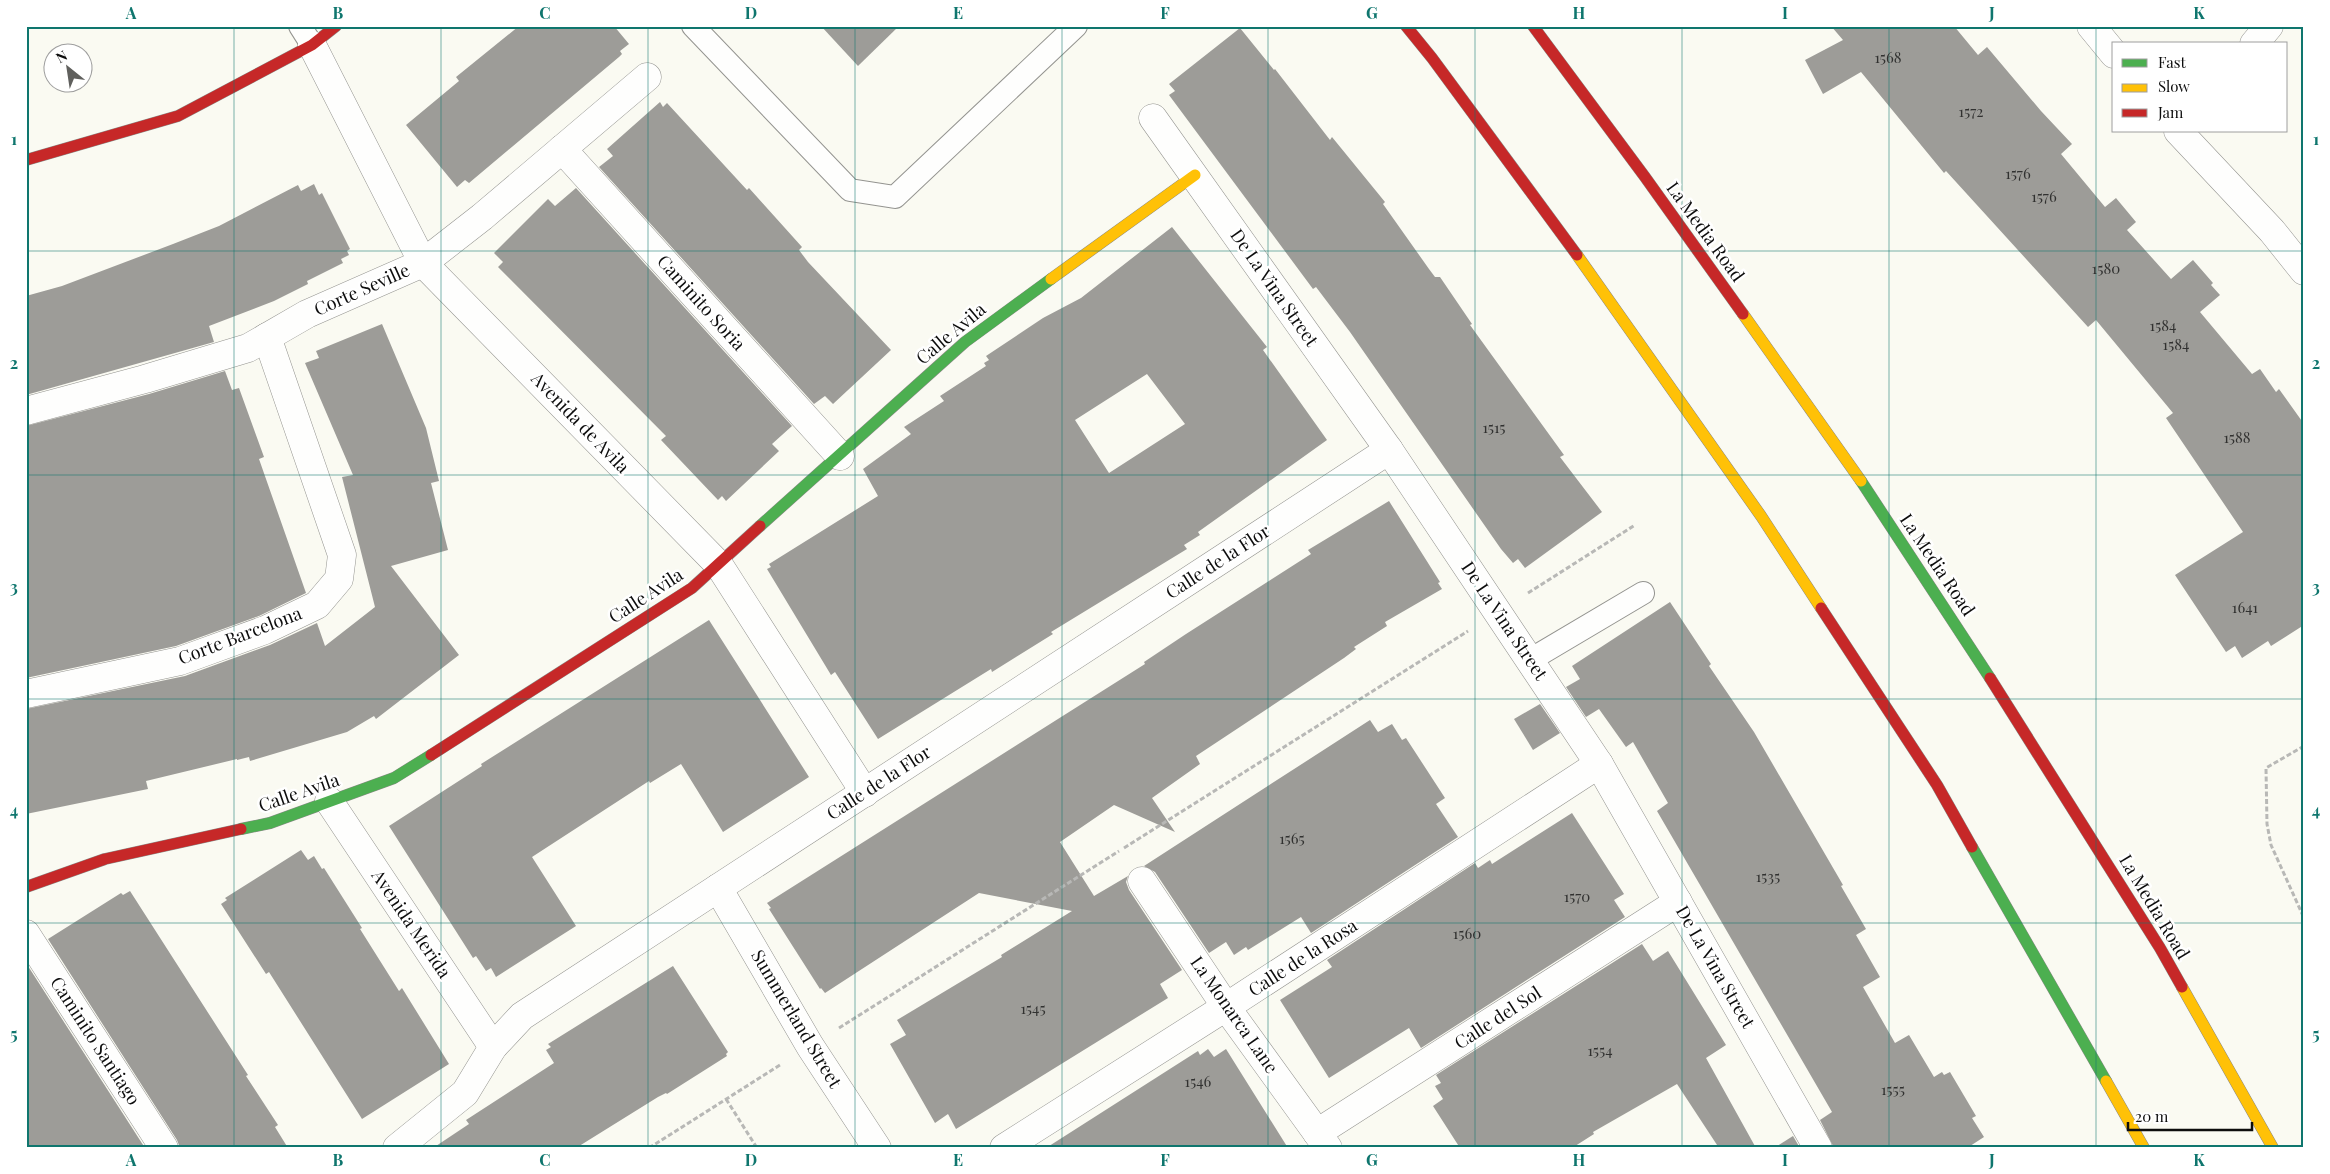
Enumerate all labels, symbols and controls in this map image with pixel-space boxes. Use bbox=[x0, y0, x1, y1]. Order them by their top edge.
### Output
text: A bbox=[125, 2, 137, 23]
text: B bbox=[333, 2, 344, 23]
text: C bbox=[539, 2, 551, 23]
text: D bbox=[745, 2, 757, 23]
text: E bbox=[953, 2, 963, 23]
text: F bbox=[1160, 2, 1170, 23]
text: G bbox=[1366, 2, 1378, 23]
text: H bbox=[1573, 2, 1586, 23]
text: I bbox=[1782, 2, 1788, 23]
text: J bbox=[1988, 2, 1995, 23]
text: K bbox=[2193, 2, 2205, 23]
north arrow bbox=[42, 42, 92, 92]
legend bbox=[2112, 42, 2288, 132]
text: N bbox=[52, 46, 70, 67]
house number: 1568 bbox=[1874, 47, 1902, 67]
text: Fast bbox=[2158, 52, 2187, 72]
text: Slow bbox=[2158, 76, 2190, 96]
house number: 1572 bbox=[1959, 101, 1983, 121]
text: Jam bbox=[2157, 102, 2184, 122]
text: 1 bbox=[11, 128, 17, 149]
text: 1 bbox=[2313, 128, 2319, 149]
house number: 1576 bbox=[2005, 163, 2031, 183]
street label: La Media Road bbox=[1661, 177, 1751, 287]
house number: 1576 bbox=[2031, 186, 2057, 206]
street label: De La Vina Street bbox=[1225, 224, 1325, 351]
street label: Caminito Soria bbox=[652, 249, 751, 355]
street label: Corte Seville bbox=[310, 257, 413, 321]
house number: 1580 bbox=[2092, 258, 2120, 278]
street label: Calle Avila bbox=[910, 297, 990, 369]
house number: 1584 bbox=[2150, 315, 2176, 335]
house number: 1584 bbox=[2163, 334, 2189, 354]
text: 2 bbox=[10, 352, 18, 373]
text: 2 bbox=[2312, 352, 2320, 373]
street label: Avenida de Avila bbox=[526, 366, 635, 478]
house number: 1515 bbox=[1482, 417, 1506, 437]
house number: 1588 bbox=[2223, 427, 2251, 447]
street label: La Media Road bbox=[1895, 509, 1981, 621]
street label: Calle de la Flor bbox=[1161, 518, 1274, 604]
street label: De La Vina Street bbox=[1456, 556, 1554, 685]
street label: Calle Avila bbox=[604, 562, 687, 628]
text: 3 bbox=[10, 576, 18, 597]
text: 3 bbox=[2312, 576, 2320, 597]
house number: 1641 bbox=[2232, 597, 2259, 617]
street label: Corte Barcelona bbox=[174, 600, 305, 670]
street label: Calle de la Flor bbox=[822, 739, 935, 825]
street label: Calle Avila bbox=[255, 767, 342, 817]
text: 4 bbox=[10, 799, 18, 820]
text: 4 bbox=[2312, 799, 2320, 820]
house number: 1565 bbox=[1279, 828, 1305, 848]
street label: La Media Road bbox=[2114, 850, 2196, 964]
street label: Avenida Merida bbox=[366, 864, 457, 982]
house number: 1535 bbox=[1756, 866, 1780, 886]
house number: 1570 bbox=[1564, 886, 1590, 906]
street label: De La Vina Street bbox=[1671, 901, 1761, 1033]
street label: Calle de la Rosa bbox=[1243, 913, 1362, 1001]
house number: 1560 bbox=[1453, 923, 1481, 943]
street label: Summerland Street bbox=[746, 945, 848, 1093]
street label: La Monarca Lane bbox=[1185, 951, 1284, 1078]
street label: Caminito Santiago bbox=[45, 972, 146, 1109]
street label: Calle del Sol bbox=[1449, 980, 1545, 1054]
house number: 1545 bbox=[1020, 998, 1046, 1018]
text: 5 bbox=[10, 1023, 18, 1044]
text: 5 bbox=[2312, 1023, 2320, 1044]
house number: 1554 bbox=[1587, 1040, 1613, 1060]
house number: 1546 bbox=[1185, 1071, 1212, 1091]
house number: 1555 bbox=[1881, 1079, 1905, 1099]
scale bar bbox=[2128, 1099, 2251, 1131]
text: 20 m bbox=[2135, 1106, 2169, 1126]
text: A bbox=[125, 1149, 137, 1170]
text: B bbox=[333, 1149, 344, 1170]
text: C bbox=[539, 1149, 551, 1170]
text: D bbox=[745, 1149, 757, 1170]
text: E bbox=[953, 1149, 963, 1170]
text: F bbox=[1160, 1149, 1170, 1170]
text: G bbox=[1366, 1149, 1378, 1170]
text: H bbox=[1573, 1149, 1586, 1170]
text: I bbox=[1782, 1149, 1788, 1170]
text: J bbox=[1988, 1149, 1995, 1170]
text: K bbox=[2193, 1149, 2205, 1170]

